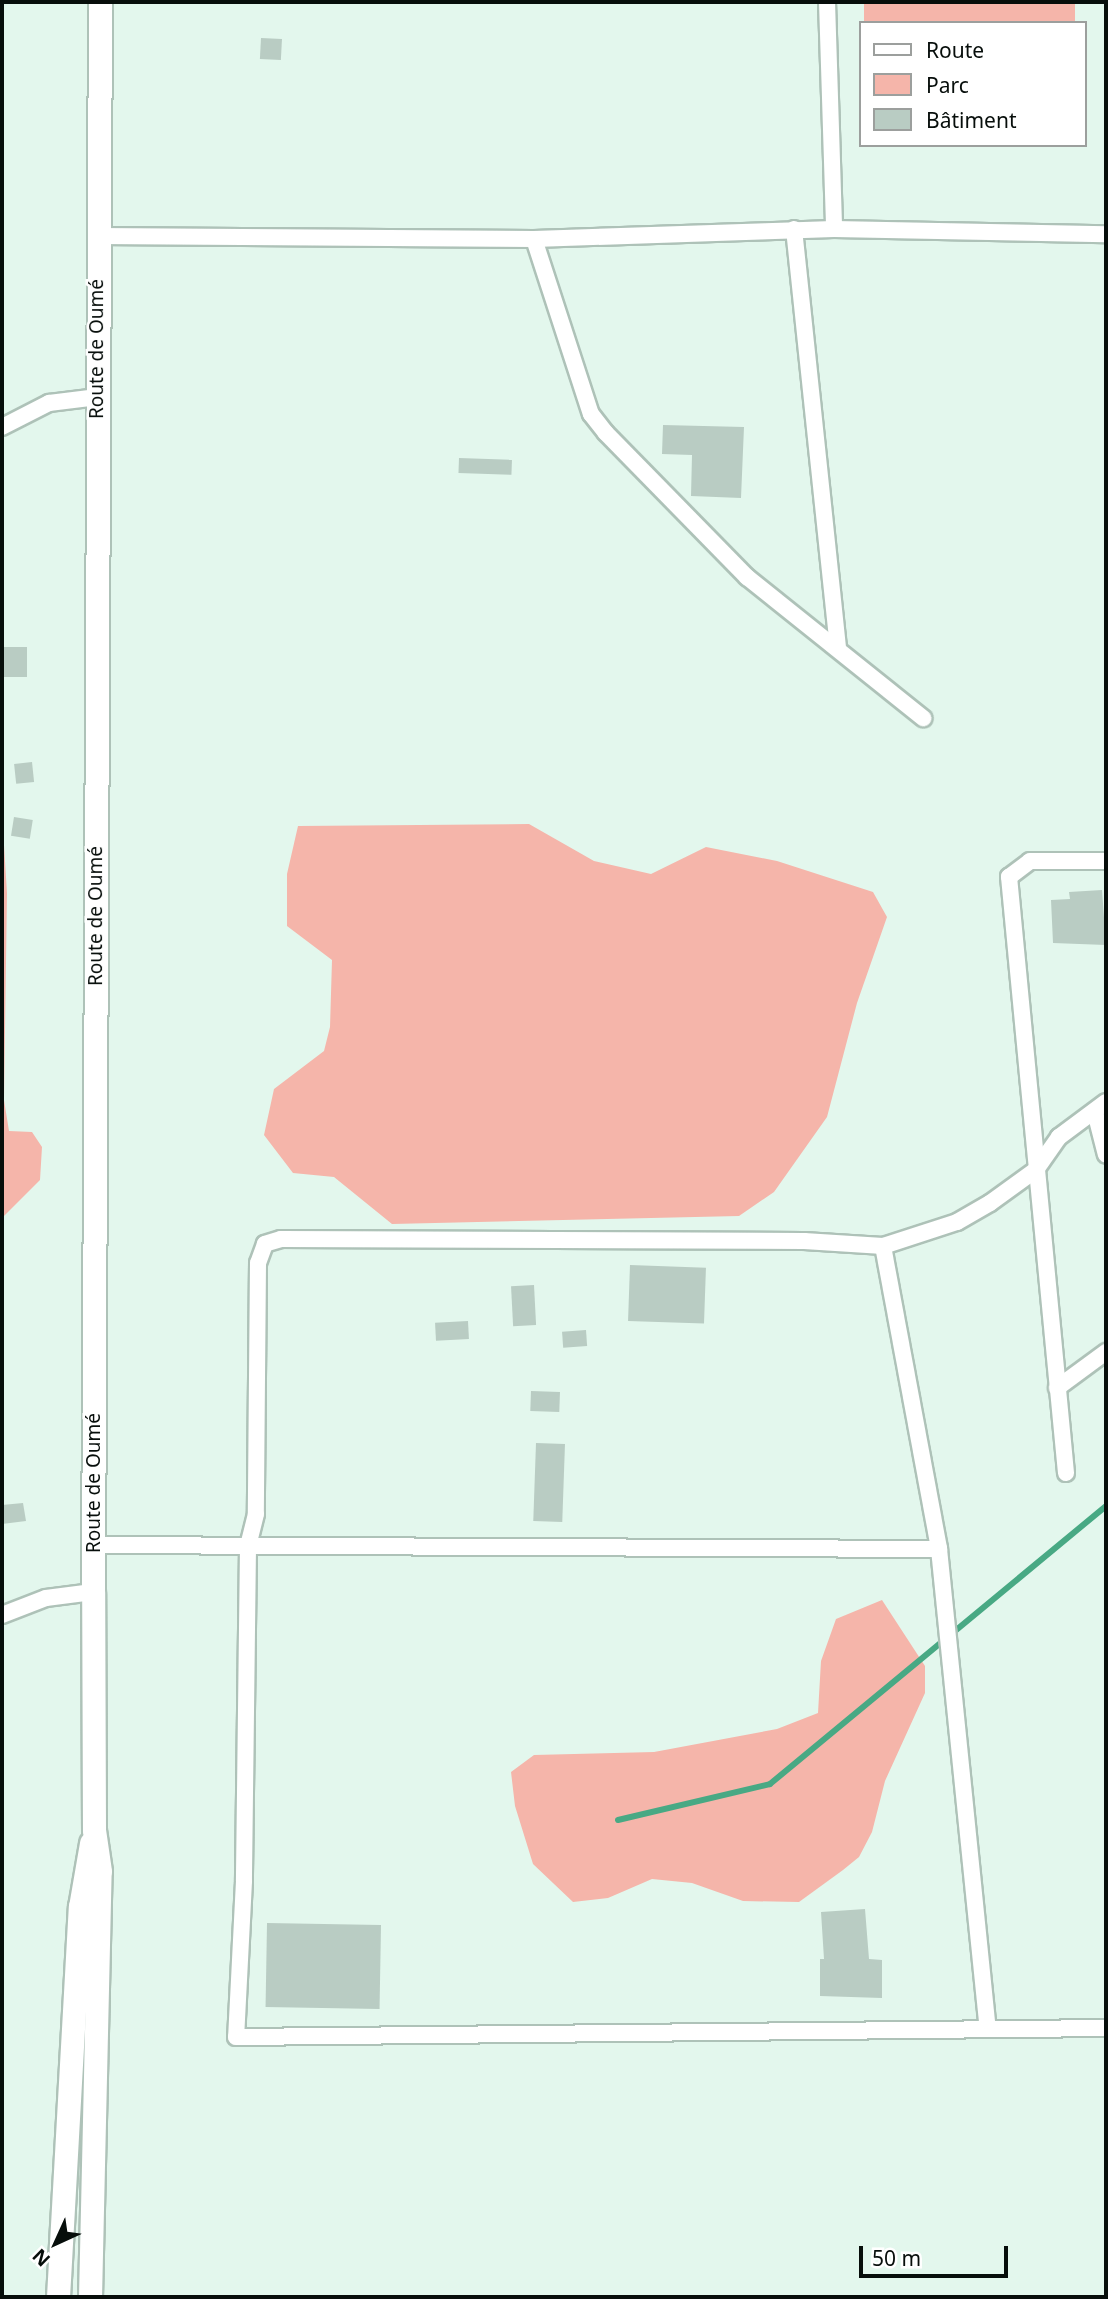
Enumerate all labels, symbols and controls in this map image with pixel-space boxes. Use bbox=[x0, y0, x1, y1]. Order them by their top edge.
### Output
legend bbox=[860, 21, 1087, 147]
text: Route bbox=[926, 36, 984, 64]
text: Parc bbox=[926, 71, 969, 99]
text: Bâtiment bbox=[926, 106, 1016, 134]
street label: Route de Oumé bbox=[86, 279, 108, 419]
street label: Route de Oumé bbox=[85, 846, 107, 986]
street label: Route de Oumé bbox=[83, 1413, 105, 1553]
north arrow bbox=[21, 2208, 91, 2278]
scale bar bbox=[863, 2232, 1012, 2276]
text: N bbox=[27, 2243, 56, 2273]
text: 50 m bbox=[872, 2244, 921, 2272]

